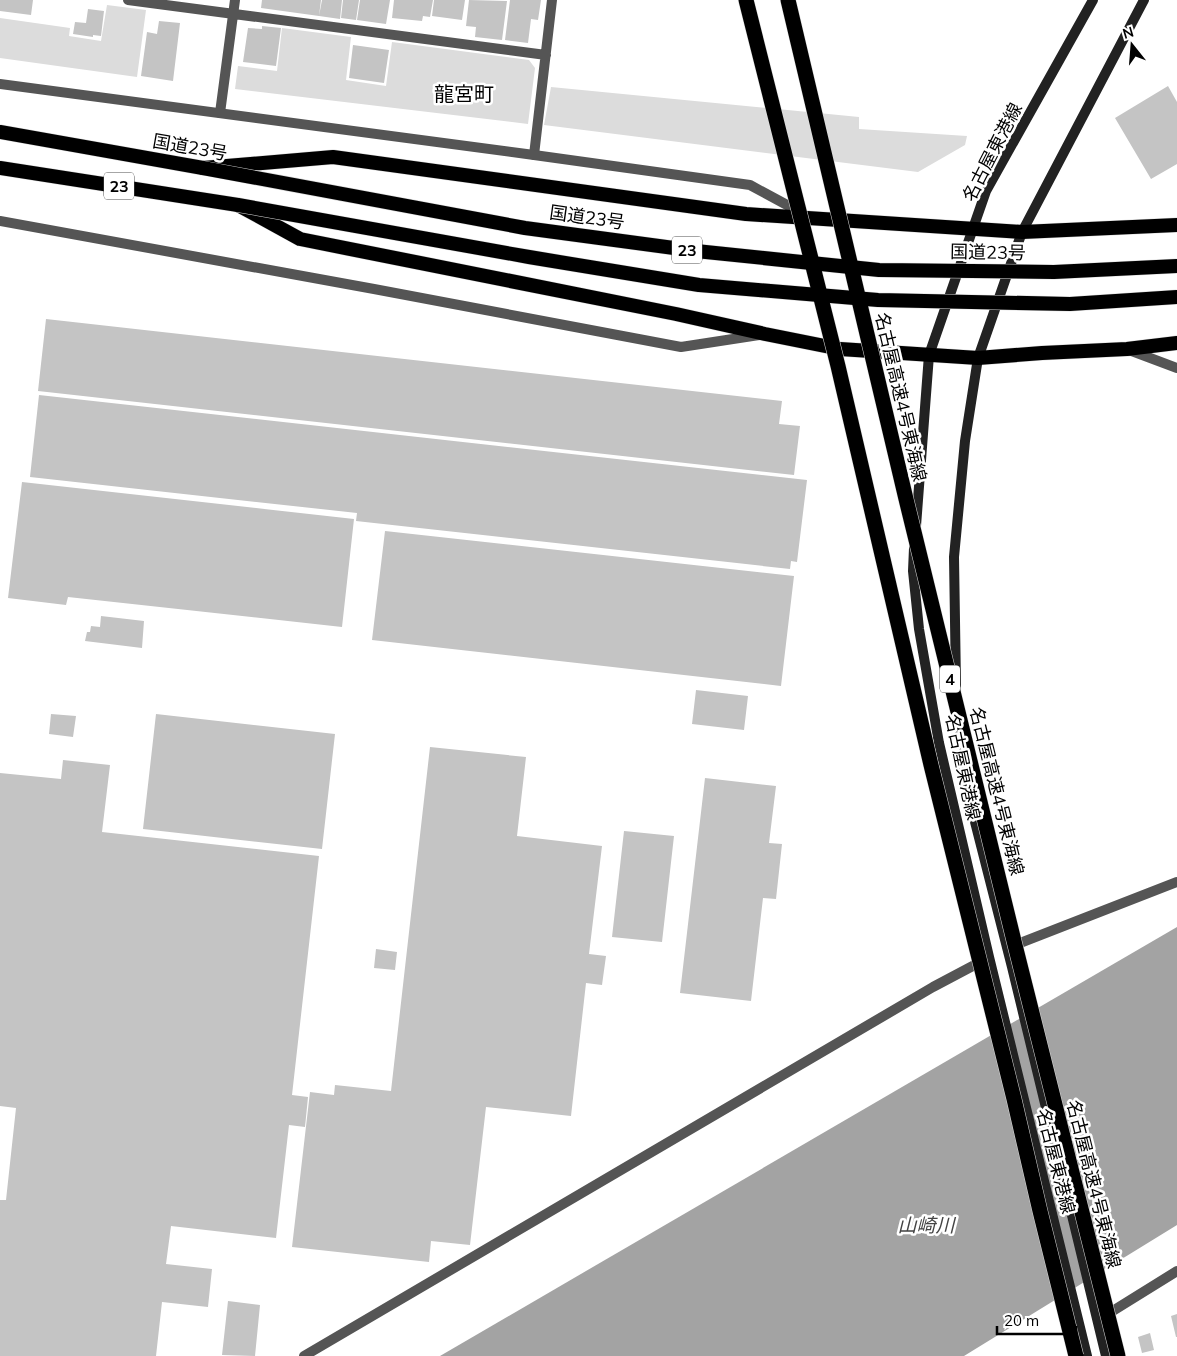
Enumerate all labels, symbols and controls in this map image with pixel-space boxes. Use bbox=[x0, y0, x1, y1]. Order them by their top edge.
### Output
north arrow bbox=[1107, 20, 1157, 70]
text: N bbox=[1121, 22, 1136, 43]
district label: 龍宮町 bbox=[434, 81, 494, 106]
street label: 名古屋東港線 bbox=[957, 99, 1027, 205]
street label: 国道23号 bbox=[151, 129, 229, 165]
road number: 23 bbox=[104, 172, 134, 200]
street label: 国道23号 bbox=[548, 200, 626, 234]
road number: 23 bbox=[672, 236, 702, 264]
street label: 国道23号 bbox=[950, 240, 1026, 264]
street label: 名古屋高速4号東海線 bbox=[870, 310, 932, 484]
road number: 4 bbox=[940, 666, 960, 692]
street label: 名古屋高速4号東海線 bbox=[965, 704, 1029, 878]
street label: 名古屋東港線 bbox=[941, 712, 985, 822]
street label: 名古屋高速4号東海線 bbox=[1062, 1097, 1126, 1271]
street label: 名古屋東港線 bbox=[1032, 1106, 1080, 1216]
water label: 山崎川 bbox=[897, 1213, 956, 1237]
scale bar bbox=[997, 1304, 1076, 1336]
text: 20 m bbox=[1004, 1311, 1039, 1330]

